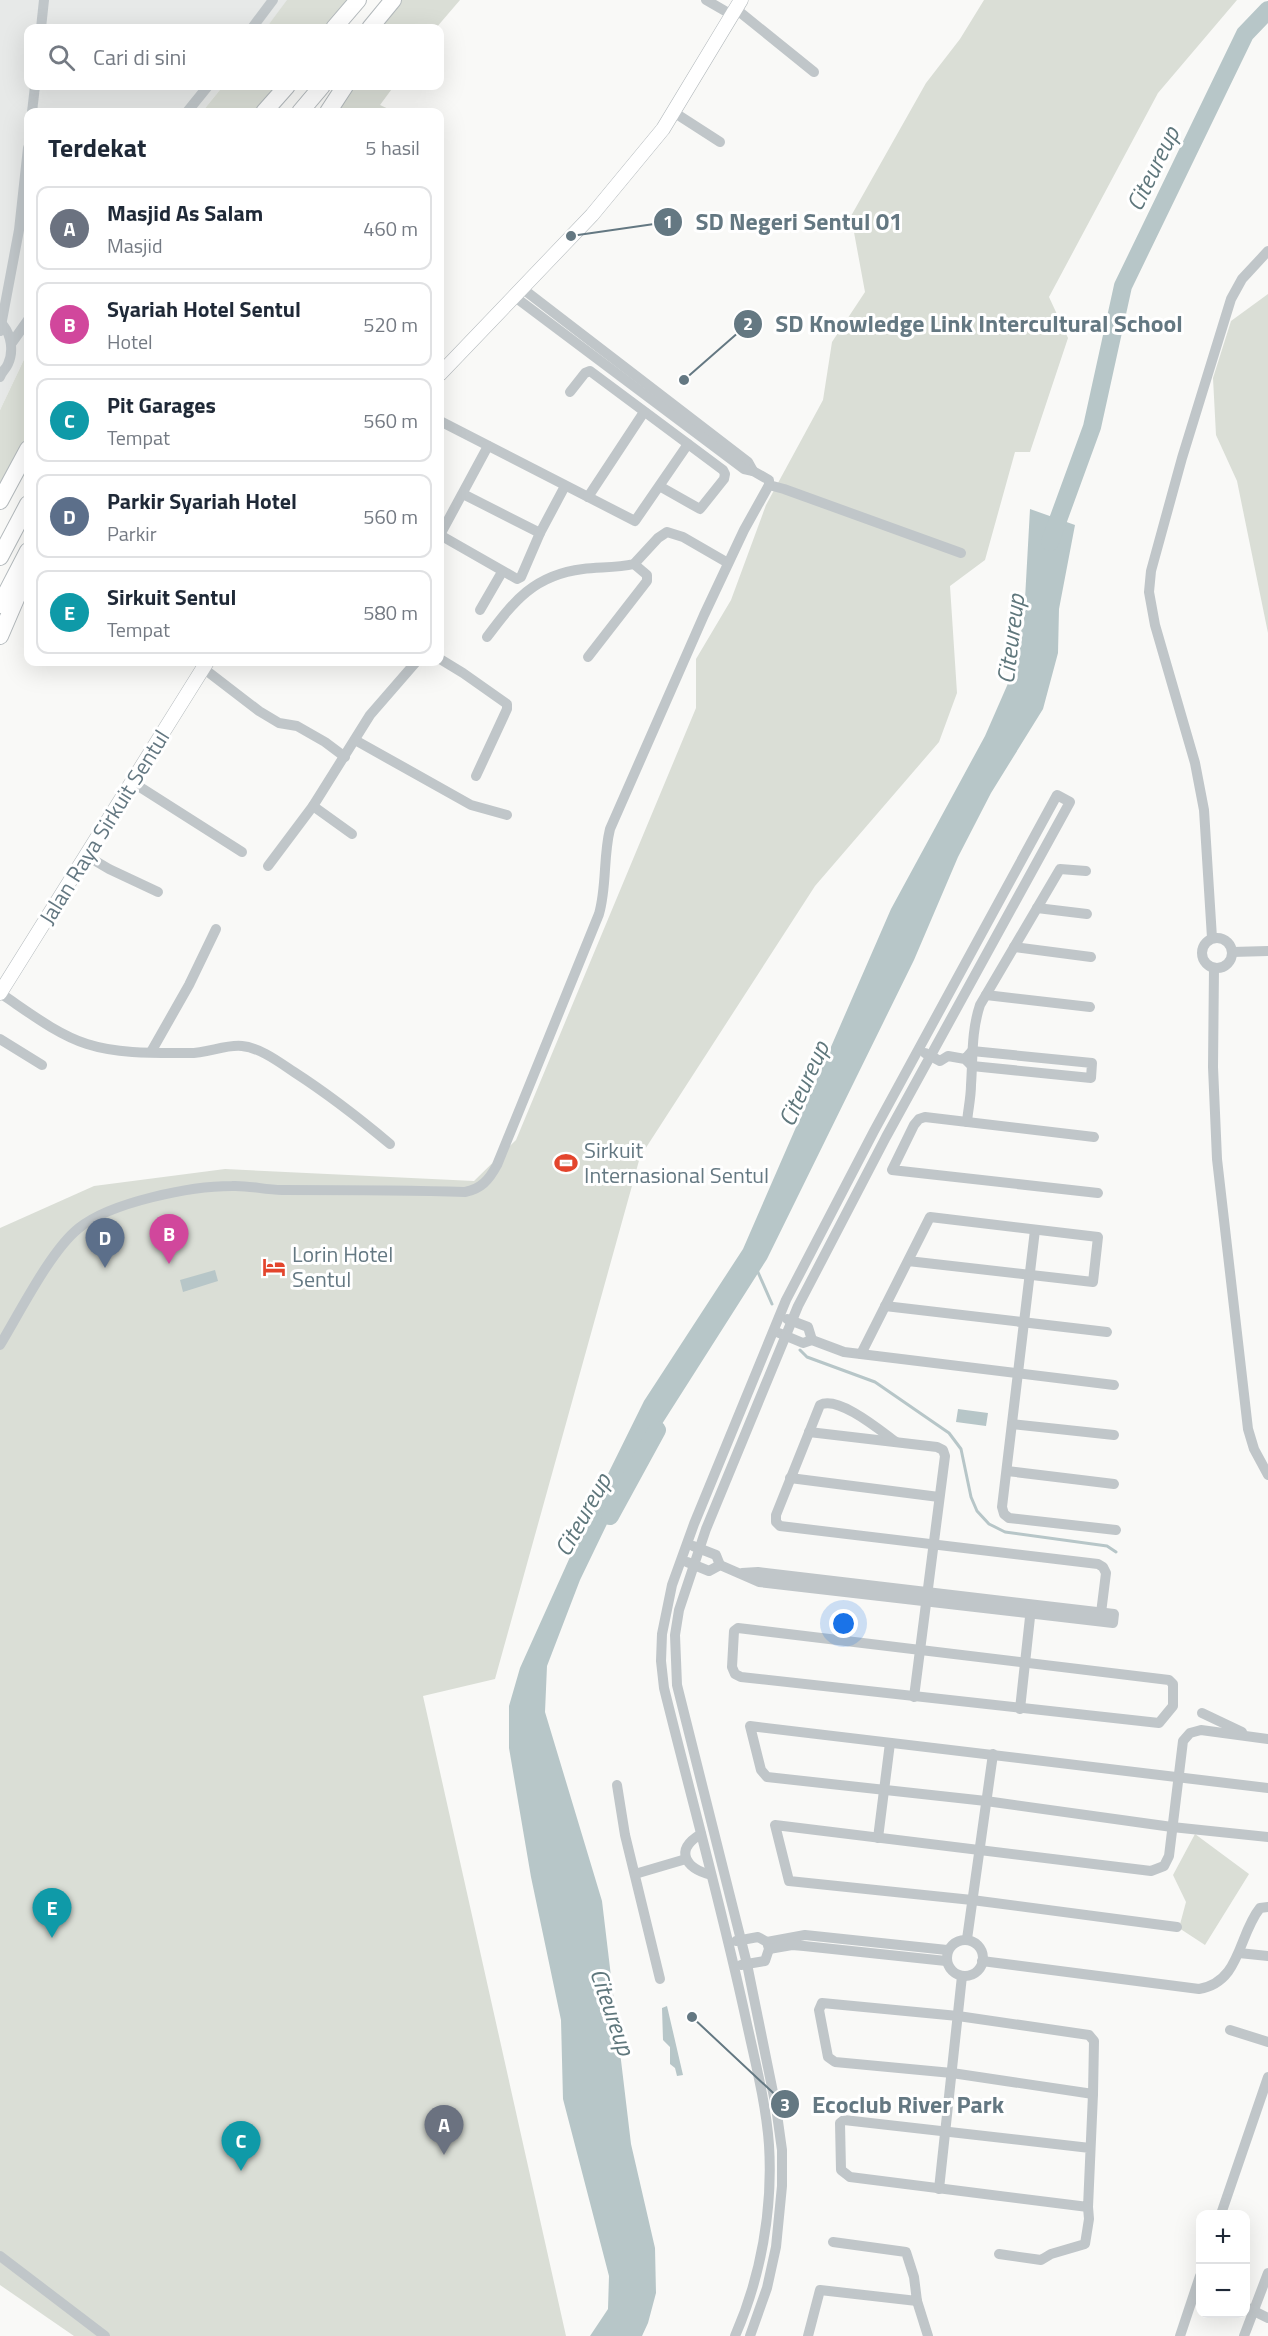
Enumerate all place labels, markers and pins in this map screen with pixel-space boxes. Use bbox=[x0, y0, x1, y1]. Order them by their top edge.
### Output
callout: SD Negeri Sentul 01 bbox=[653, 201, 914, 243]
callout: SD Knowledge Link Intercultural School bbox=[733, 303, 1194, 345]
place label: Sirkuit Internasional Sentul bbox=[584, 1133, 769, 1192]
sports icon: Sirkuit Internasional Sentul bbox=[553, 1150, 579, 1176]
pin: B bbox=[150, 1214, 188, 1264]
pin: D bbox=[86, 1218, 124, 1268]
place label: Lorin Hotel Sentul bbox=[292, 1237, 393, 1296]
hotel icon: Lorin Hotel Sentul bbox=[261, 1254, 287, 1280]
pin: E bbox=[32, 1888, 72, 1938]
callout: Ecoclub River Park bbox=[770, 2083, 1016, 2125]
pin: A bbox=[424, 2106, 464, 2155]
pin: C bbox=[222, 2122, 260, 2171]

